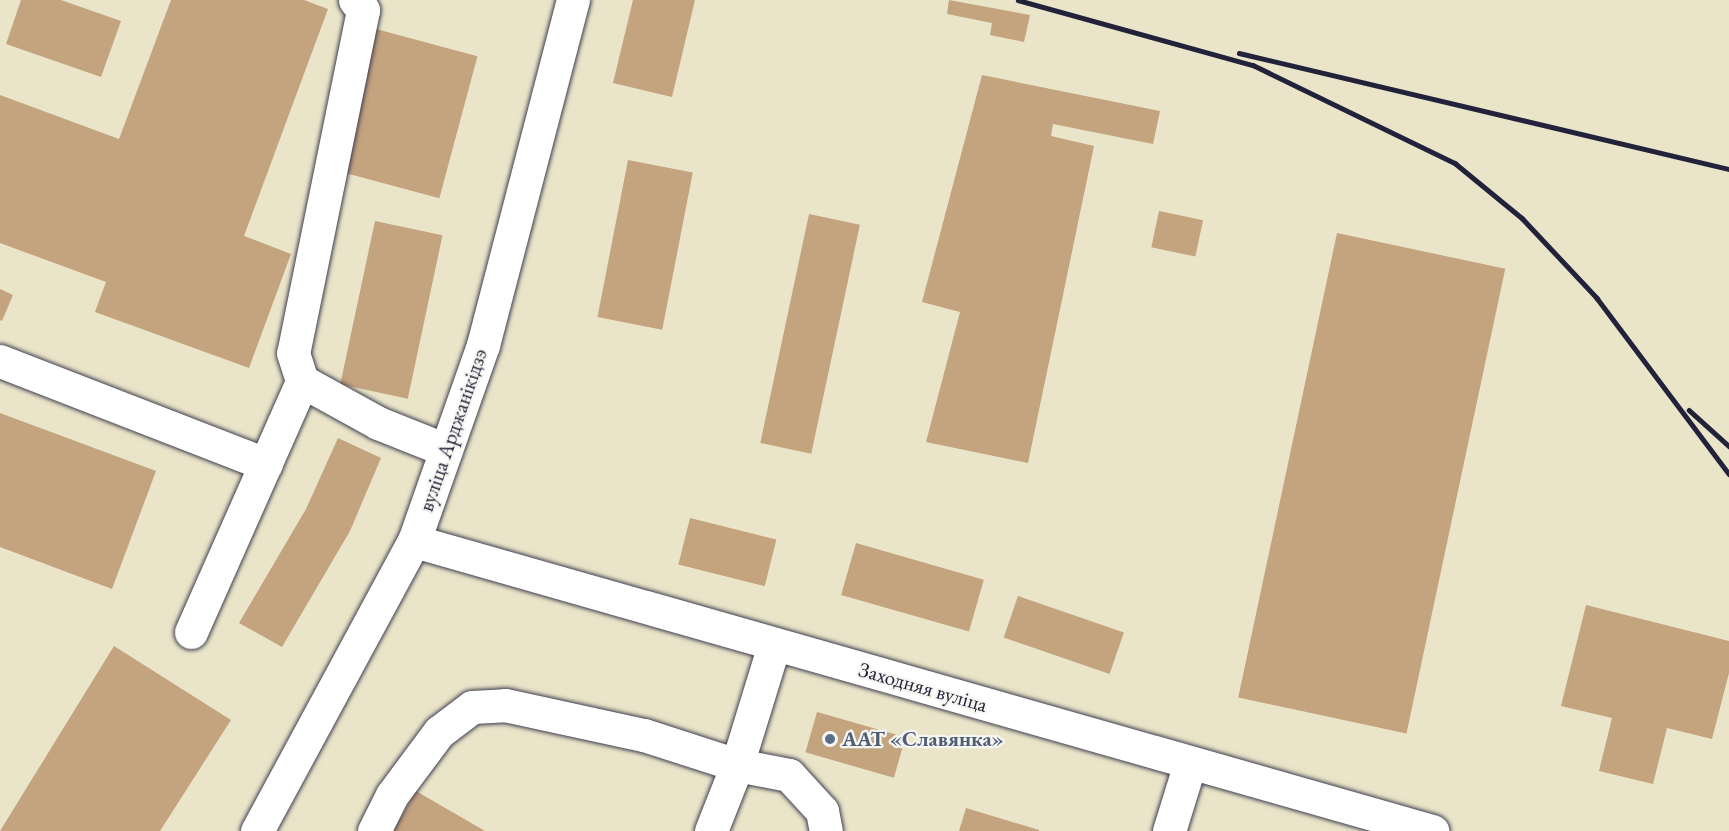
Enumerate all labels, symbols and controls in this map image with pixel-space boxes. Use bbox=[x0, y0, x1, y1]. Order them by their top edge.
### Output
street label: вуліца Арджанікідзэ bbox=[413, 345, 493, 515]
street label: Заходняя вуліца bbox=[856, 657, 990, 717]
place label: ААТ «Славянка» bbox=[842, 726, 1004, 752]
marker: ААТ «Славянка» bbox=[823, 732, 837, 746]

